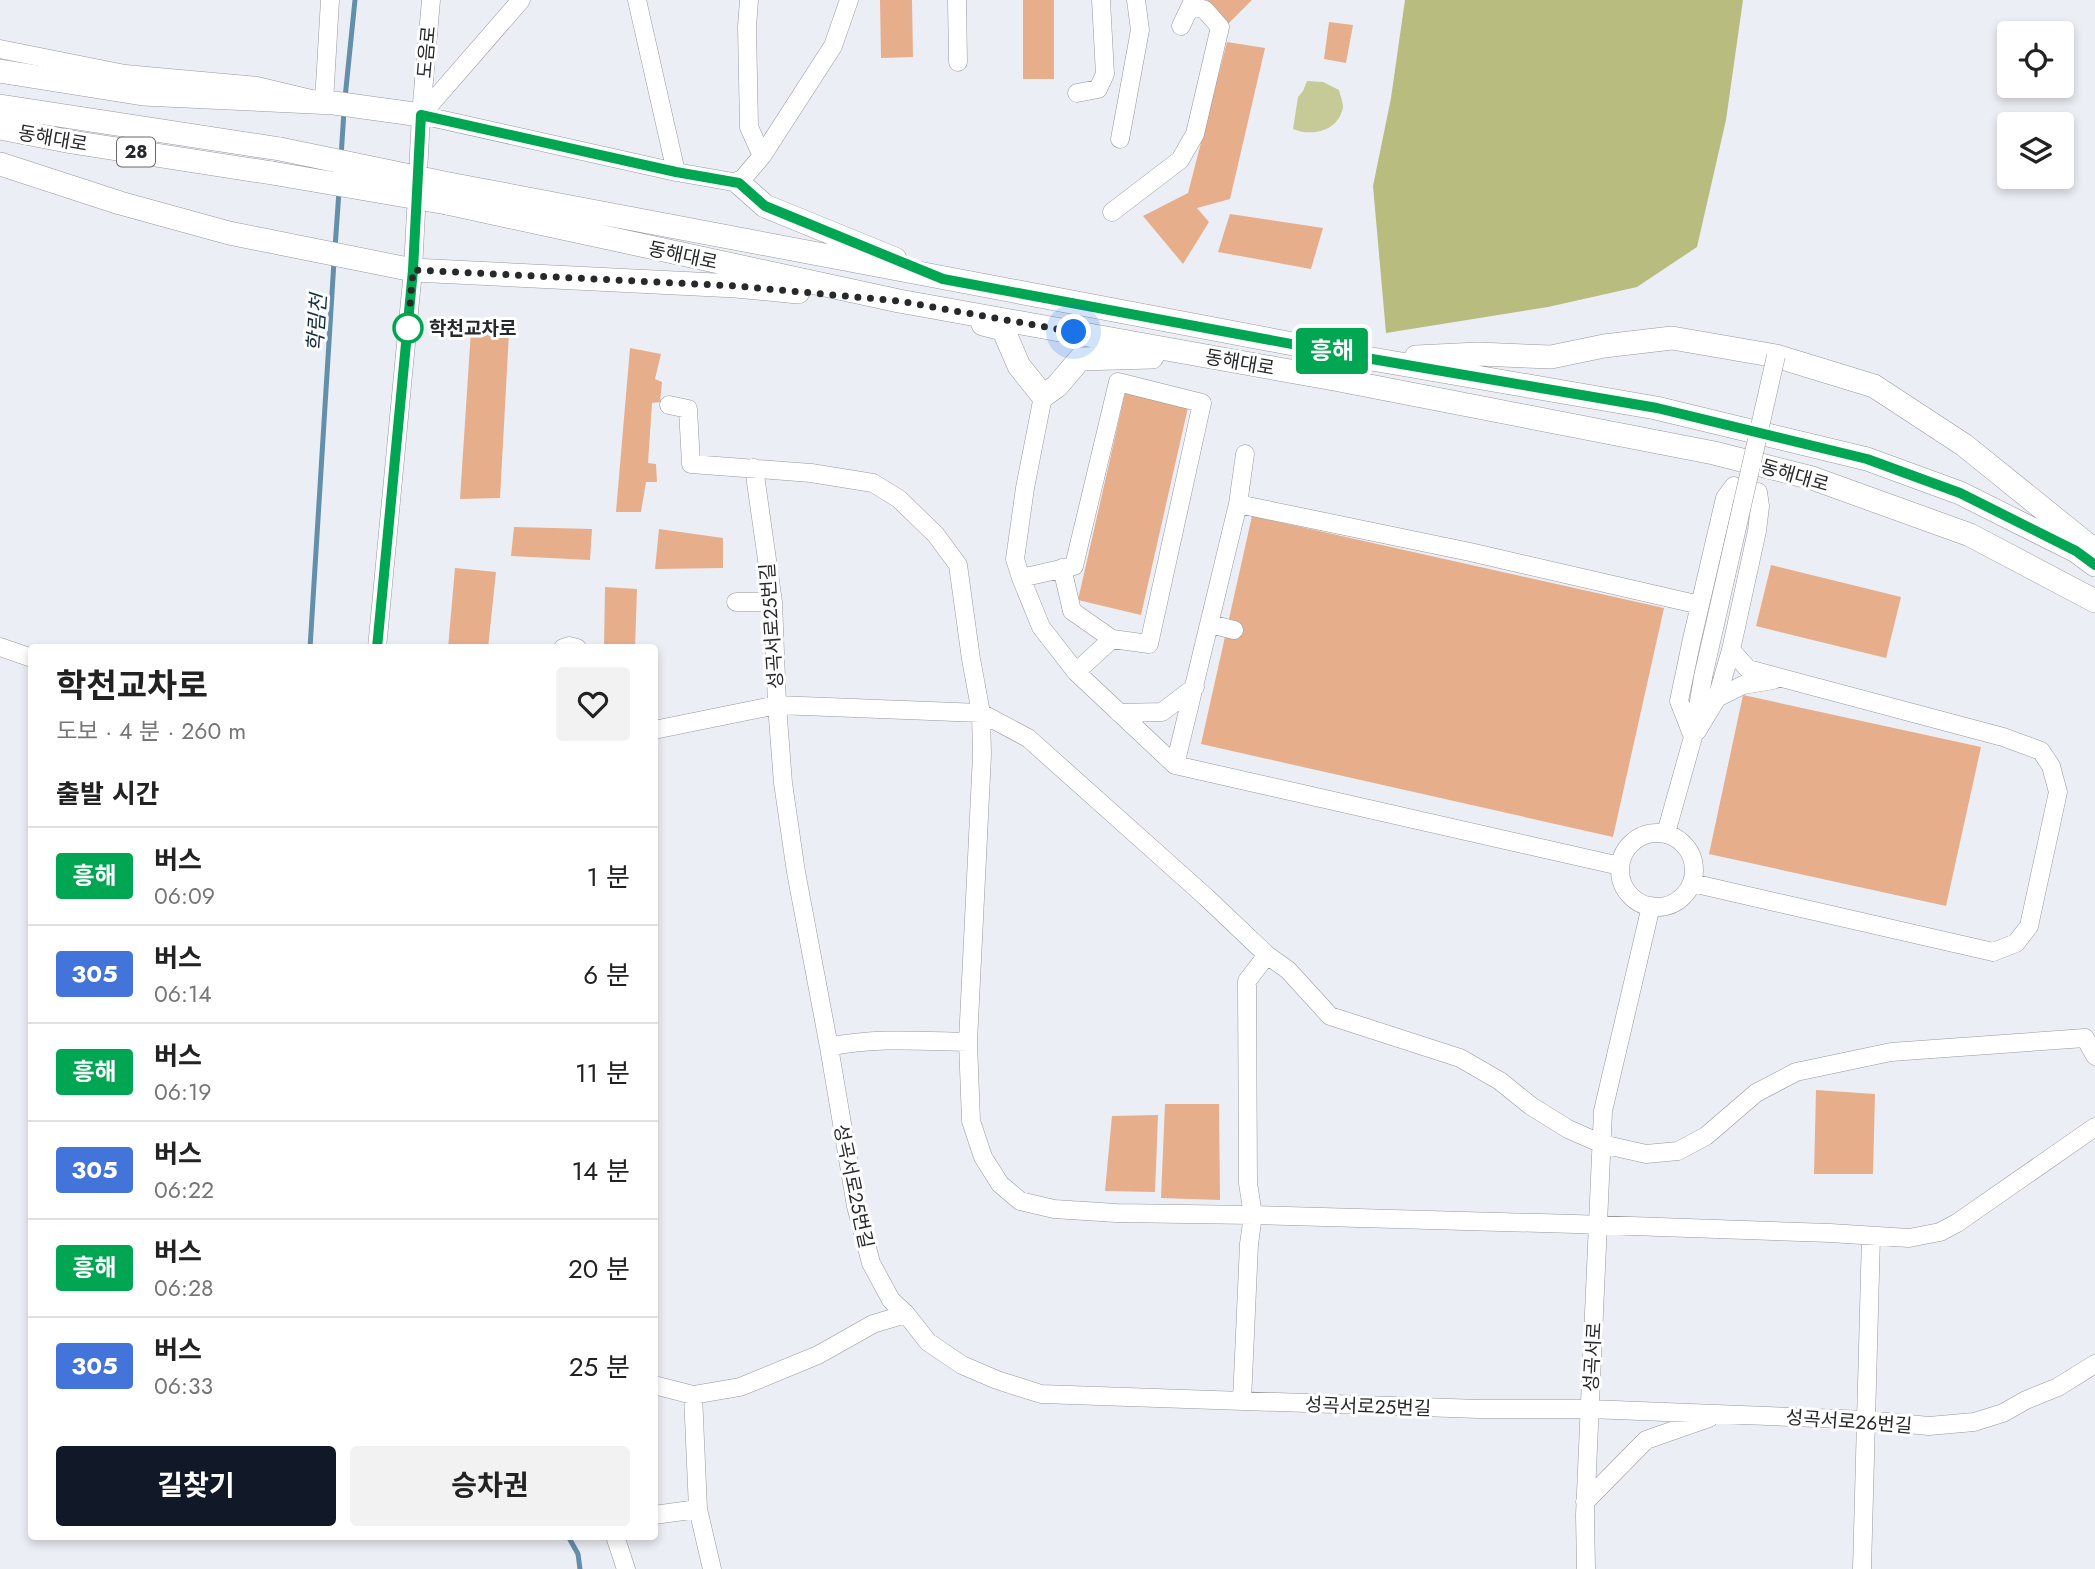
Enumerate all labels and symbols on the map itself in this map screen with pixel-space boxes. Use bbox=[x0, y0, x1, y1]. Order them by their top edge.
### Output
street label: 도음로 bbox=[411, 25, 442, 79]
street label: 동해대로 bbox=[16, 119, 90, 158]
road number: 28 bbox=[117, 138, 155, 167]
street label: 동해대로 bbox=[646, 235, 720, 276]
water label: 학림천 bbox=[300, 290, 334, 353]
marker: 학천교차로 bbox=[393, 313, 423, 343]
your location bbox=[1056, 314, 1091, 349]
place label: 학천교차로 bbox=[429, 315, 516, 342]
line badge: 흥해 bbox=[1300, 328, 1364, 374]
street label: 동해대로 bbox=[1203, 343, 1277, 382]
street label: 동해대로 bbox=[1758, 453, 1832, 498]
street label: 성곡서로25번길 bbox=[754, 562, 789, 690]
street label: 성곡서로25번길 bbox=[827, 1121, 880, 1251]
street label: 성곡서로 bbox=[1577, 1321, 1608, 1393]
street label: 성곡서로25번길 bbox=[1304, 1391, 1432, 1422]
street label: 성곡서로26번길 bbox=[1785, 1404, 1913, 1439]

